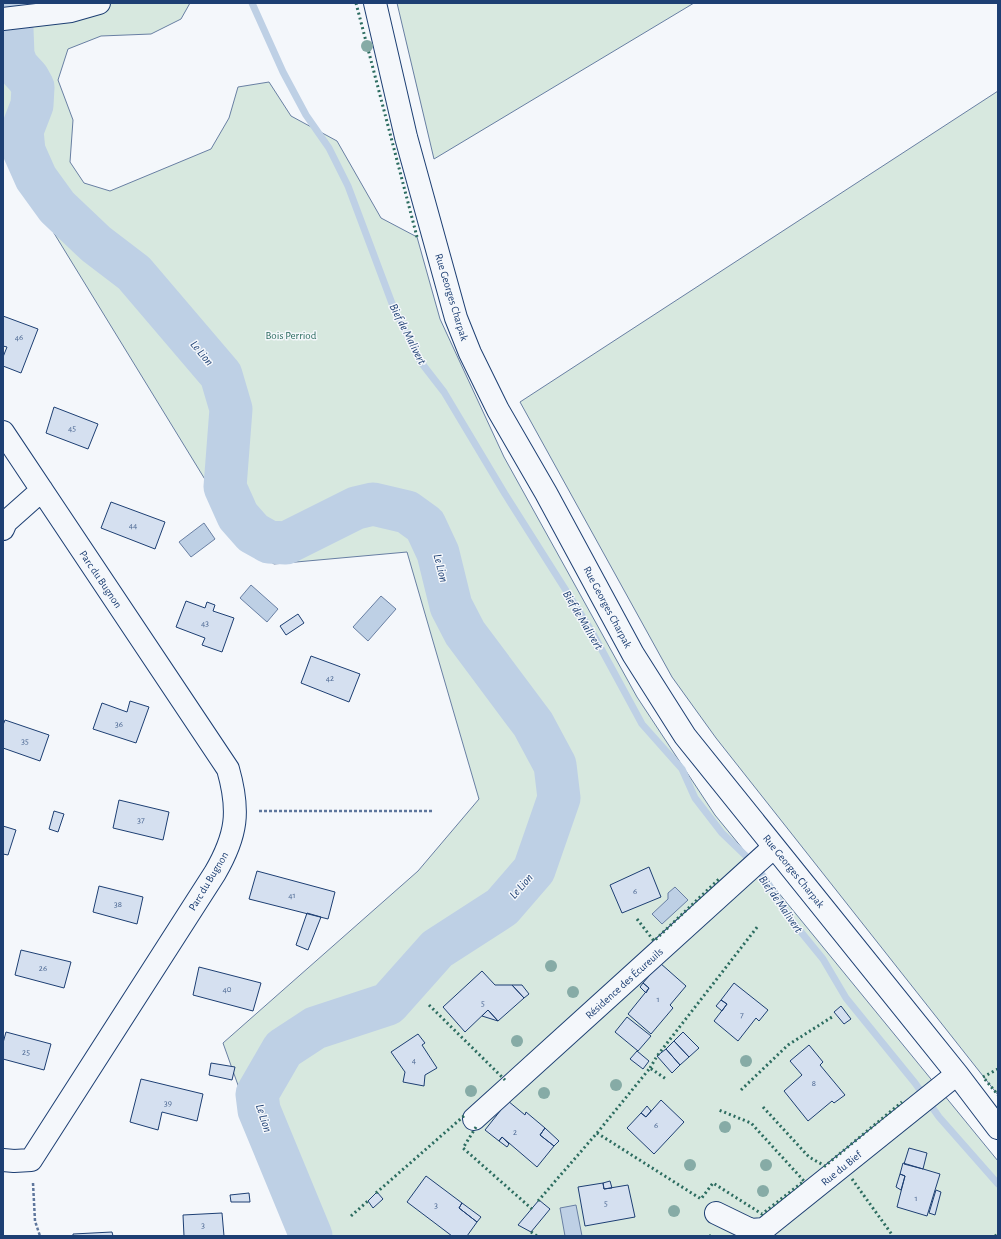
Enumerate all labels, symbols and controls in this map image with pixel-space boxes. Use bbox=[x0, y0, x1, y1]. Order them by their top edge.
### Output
street label: Rue Georges Charpak bbox=[433, 252, 470, 342]
water label: Bief de Malivert bbox=[387, 302, 429, 366]
park label: Bois Perriod bbox=[266, 330, 317, 341]
house number: 46 bbox=[15, 333, 23, 342]
water label: Le Lion bbox=[188, 338, 216, 368]
house number: 45 bbox=[68, 424, 76, 433]
house number: 44 bbox=[129, 521, 138, 530]
street label: Parc du Bugnon bbox=[77, 549, 124, 610]
water label: Le Lion bbox=[432, 553, 450, 583]
street label: Rue Georges Charpak bbox=[581, 565, 634, 650]
water label: Bief de Malivert bbox=[561, 588, 605, 652]
house number: 43 bbox=[201, 619, 209, 628]
house number: 42 bbox=[326, 674, 334, 683]
house number: 36 bbox=[115, 720, 123, 729]
house number: 35 bbox=[21, 737, 29, 746]
house number: 37 bbox=[137, 816, 145, 825]
street label: Rue Georges Charpak bbox=[761, 833, 826, 910]
street label: Parc du Bugnon bbox=[187, 850, 230, 913]
water label: Le Lion bbox=[507, 871, 535, 901]
water label: Bief de Malivert bbox=[757, 873, 805, 935]
house number: 6 bbox=[633, 887, 637, 896]
house number: 41 bbox=[288, 891, 296, 900]
house number: 38 bbox=[114, 900, 122, 909]
street label: Résidence des Écureuils bbox=[583, 945, 665, 1021]
house number: 26 bbox=[39, 964, 47, 973]
house number: 40 bbox=[222, 985, 232, 994]
house number: 1 bbox=[656, 995, 660, 1004]
house number: 5 bbox=[481, 999, 485, 1008]
house number: 7 bbox=[740, 1011, 744, 1020]
house number: 25 bbox=[22, 1048, 30, 1057]
house number: 4 bbox=[412, 1056, 417, 1065]
house number: 8 bbox=[812, 1079, 816, 1088]
house number: 39 bbox=[164, 1099, 172, 1108]
water label: Le Lion bbox=[254, 1102, 274, 1134]
house number: 6 bbox=[654, 1121, 658, 1130]
house number: 2 bbox=[513, 1128, 517, 1137]
street label: Rue du Bief bbox=[819, 1148, 864, 1188]
house number: 1 bbox=[914, 1194, 918, 1203]
house number: 5 bbox=[604, 1199, 608, 1208]
house number: 3 bbox=[434, 1201, 438, 1210]
house number: 3 bbox=[201, 1221, 205, 1230]

